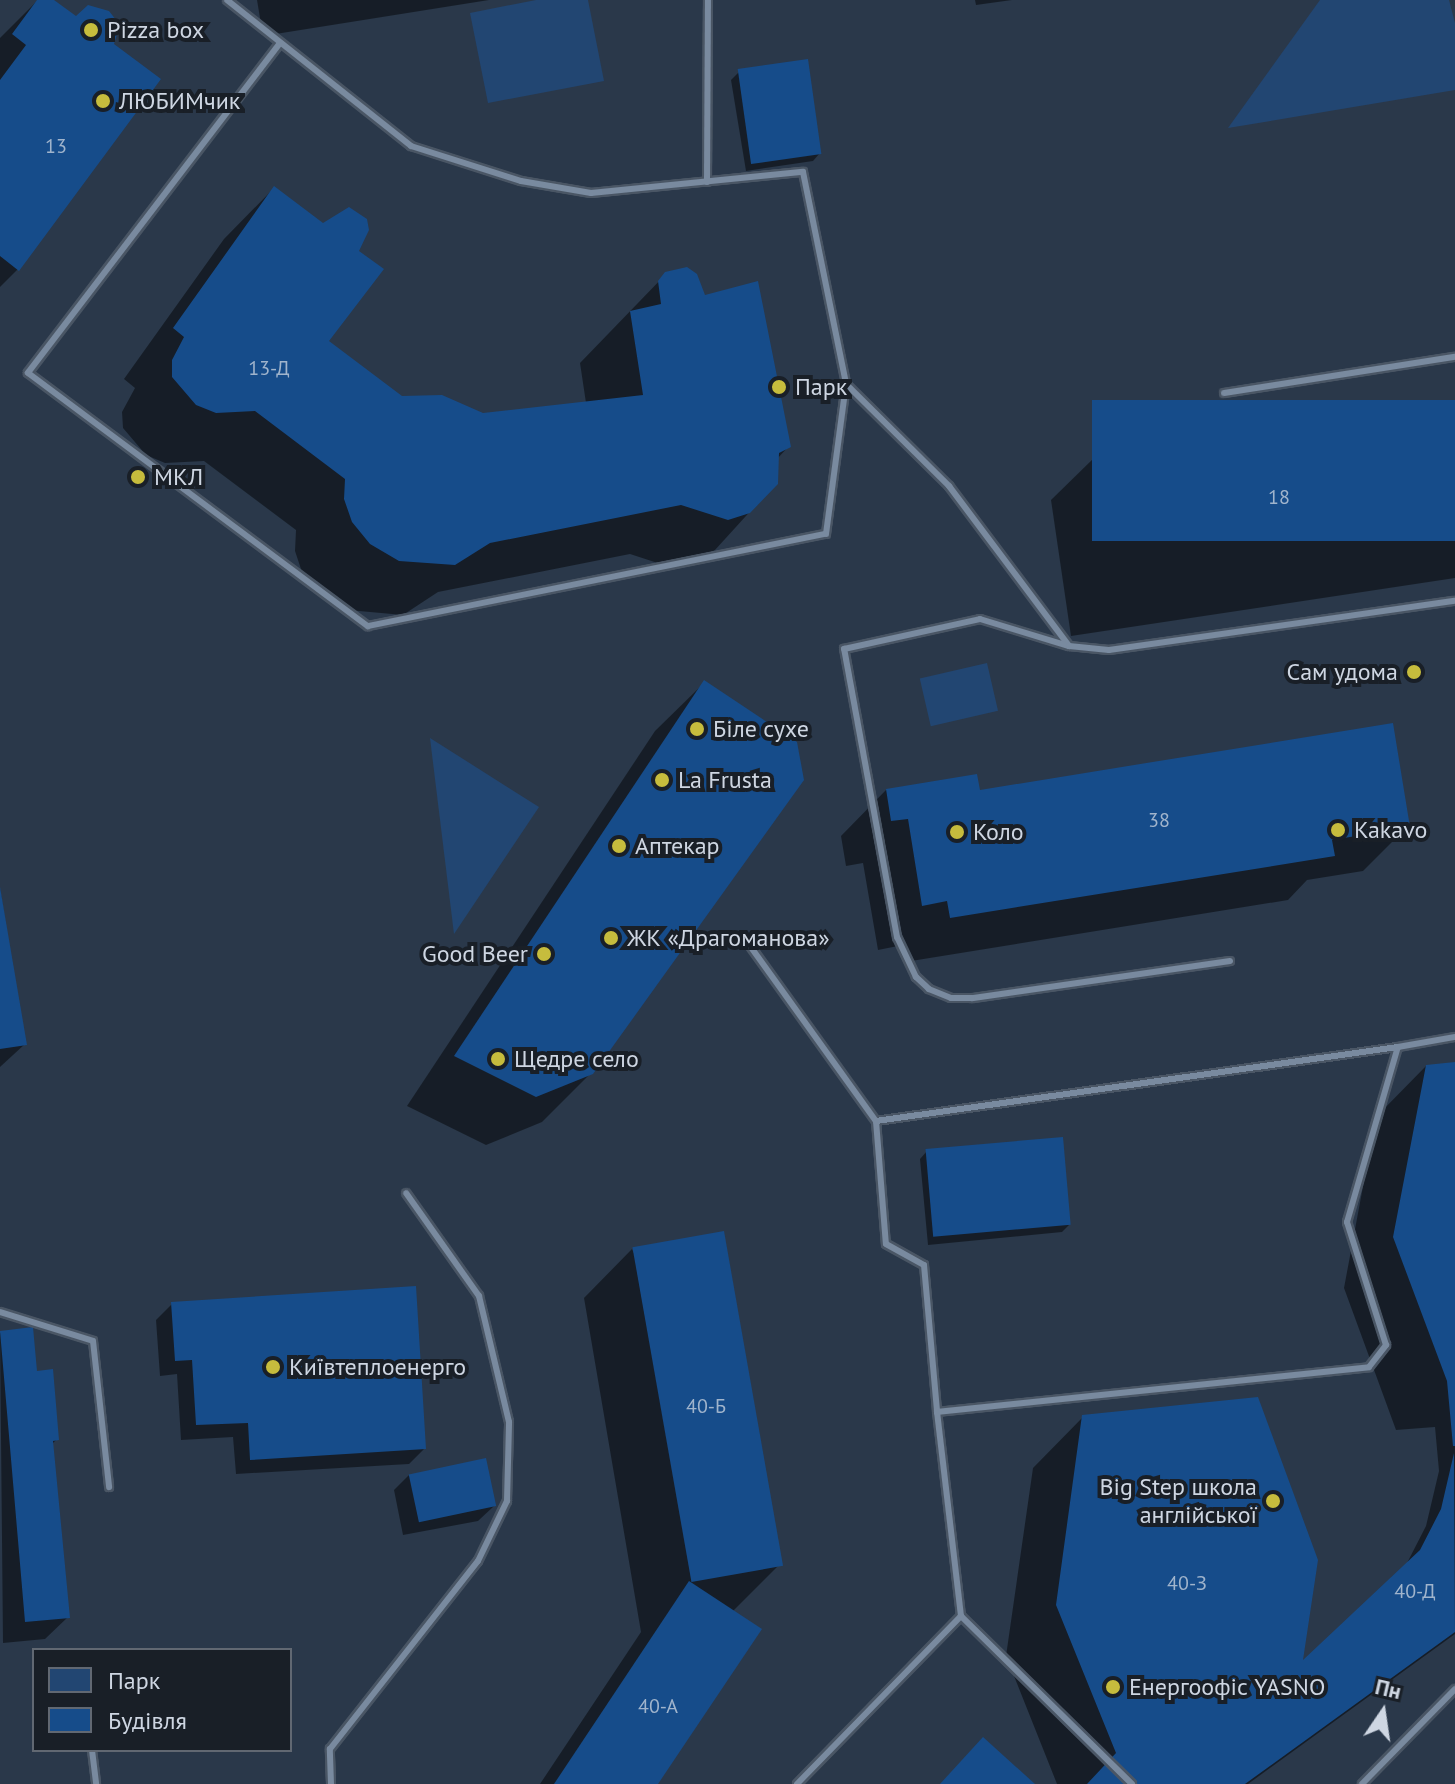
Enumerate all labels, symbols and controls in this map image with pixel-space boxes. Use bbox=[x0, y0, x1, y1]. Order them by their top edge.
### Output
place label: Pizza box bbox=[107, 16, 204, 44]
marker: Pizza box bbox=[82, 21, 100, 39]
place label: ЛЮБИМчик bbox=[119, 87, 240, 115]
marker: ЛЮБИМчик bbox=[94, 92, 112, 110]
house number: 13 bbox=[45, 134, 67, 158]
house number: 13-Д bbox=[248, 356, 290, 380]
place label: Парк bbox=[795, 373, 847, 401]
marker: Парк bbox=[770, 378, 788, 396]
place label: МКЛ bbox=[154, 463, 203, 491]
marker: МКЛ bbox=[129, 468, 147, 486]
house number: 18 bbox=[1268, 485, 1290, 509]
place label: Сам удома bbox=[1286, 658, 1398, 686]
marker: Сам удома bbox=[1405, 663, 1423, 681]
place label: Біле сухе bbox=[713, 715, 809, 743]
marker: Біле сухе bbox=[688, 720, 706, 738]
place label: La Frusta bbox=[678, 766, 772, 794]
marker: La Frusta bbox=[653, 771, 671, 789]
house number: 38 bbox=[1148, 808, 1170, 832]
place label: Kakavo bbox=[1354, 816, 1427, 844]
place label: Коло bbox=[973, 818, 1024, 846]
marker: Kakavo bbox=[1329, 821, 1347, 839]
marker: Коло bbox=[948, 823, 966, 841]
place label: Аптекар bbox=[635, 832, 720, 860]
marker: Аптекар bbox=[610, 837, 628, 855]
place label: ЖК «Драгоманова» bbox=[627, 924, 830, 952]
marker: ЖК «Драгоманова» bbox=[602, 929, 620, 947]
place label: Good Beer bbox=[422, 940, 528, 968]
marker: Good Beer bbox=[535, 945, 553, 963]
place label: Щедре село bbox=[514, 1045, 639, 1073]
marker: Щедре село bbox=[489, 1050, 507, 1068]
place label: Київтеплоенерго bbox=[289, 1353, 466, 1381]
marker: Київтеплоенерго bbox=[264, 1358, 282, 1376]
house number: 40-Б bbox=[686, 1394, 726, 1418]
place label: Big Step школа англiйськоï bbox=[1099, 1473, 1257, 1529]
marker: Big Step школа англiйськоï bbox=[1264, 1492, 1282, 1510]
house number: 40-З bbox=[1167, 1571, 1207, 1595]
house number: 40-Д bbox=[1394, 1579, 1436, 1603]
legend bbox=[32, 1648, 292, 1752]
text: Парк bbox=[108, 1665, 160, 1696]
north arrow bbox=[1343, 1672, 1423, 1752]
text: Пн bbox=[1373, 1672, 1404, 1705]
place label: Енергоофіс YASNO bbox=[1129, 1673, 1325, 1701]
marker: Енергоофіс YASNO bbox=[1104, 1678, 1122, 1696]
house number: 40-А bbox=[638, 1694, 678, 1718]
text: Будівля bbox=[108, 1705, 187, 1736]

